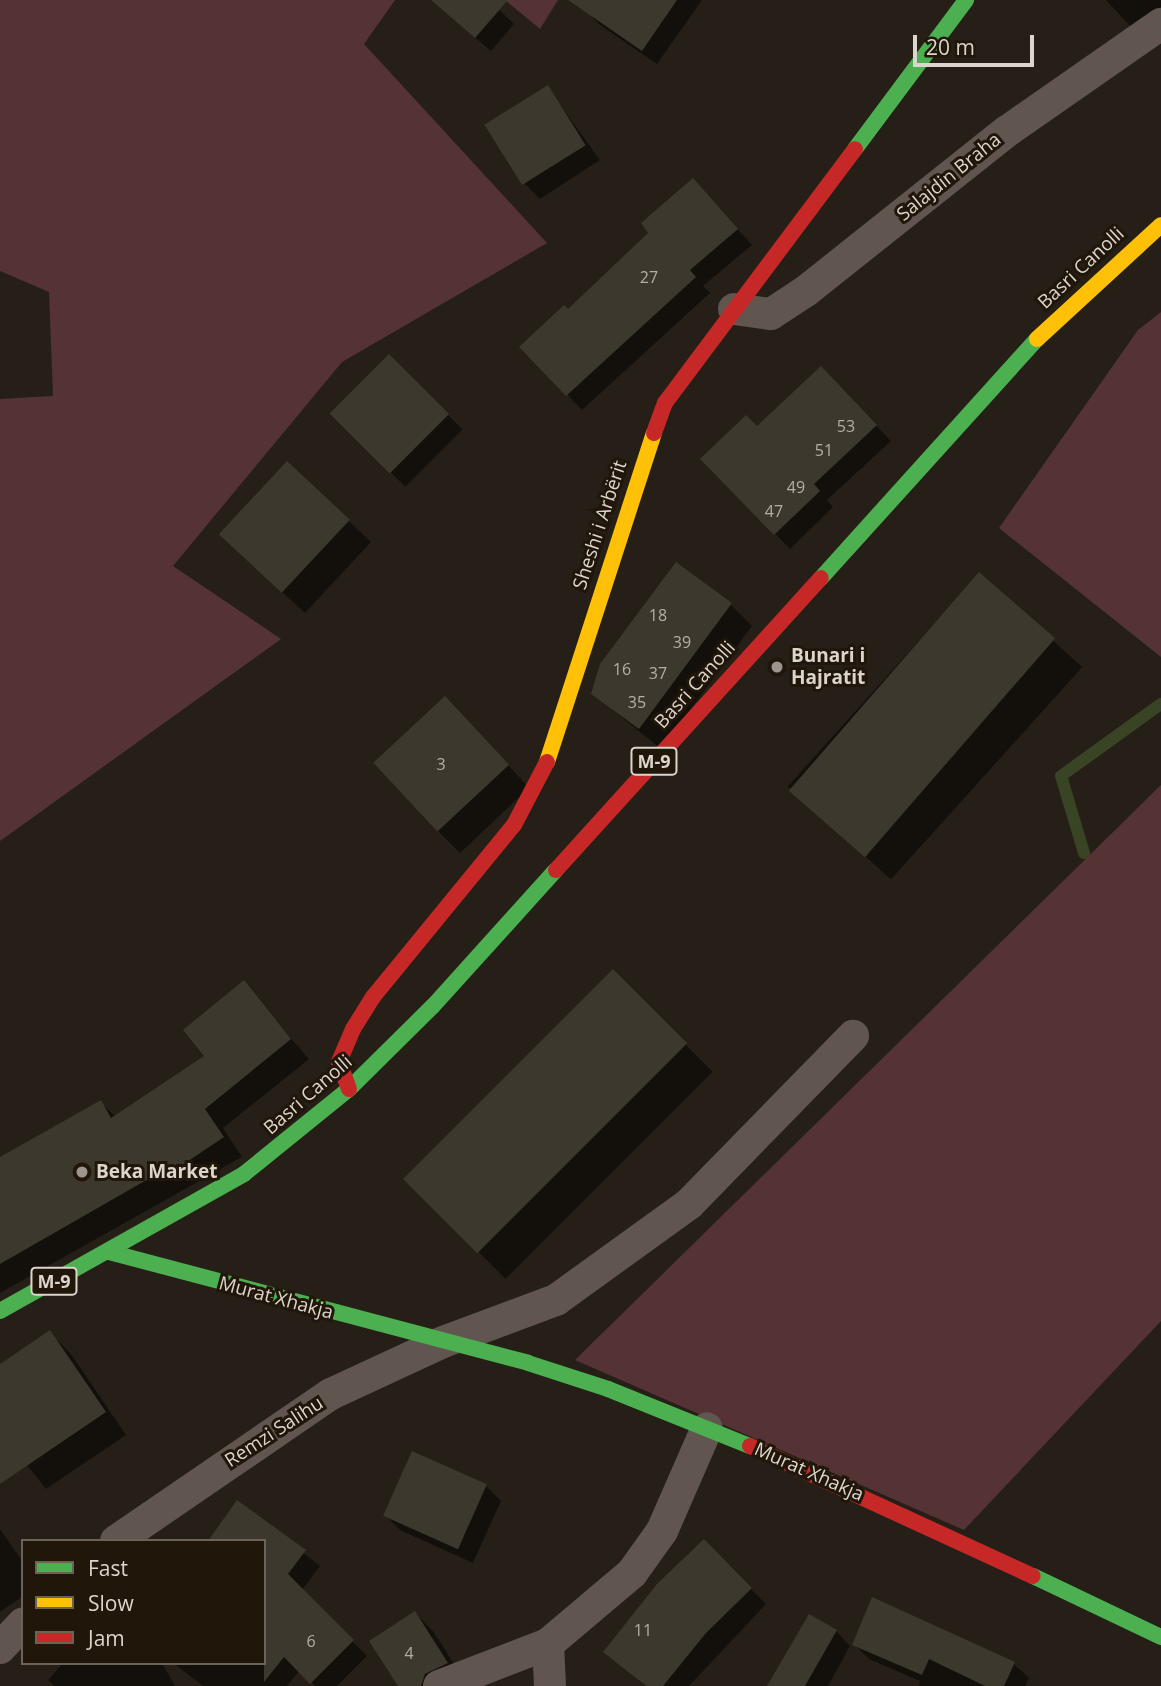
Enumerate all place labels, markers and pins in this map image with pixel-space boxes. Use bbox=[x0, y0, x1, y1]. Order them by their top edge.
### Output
place label: Bunari i Hajratit bbox=[791, 645, 865, 689]
marker: Bunari i Hajratit bbox=[769, 659, 785, 675]
place label: Beka Market bbox=[96, 1161, 217, 1183]
marker: Beka Market bbox=[74, 1164, 90, 1180]

